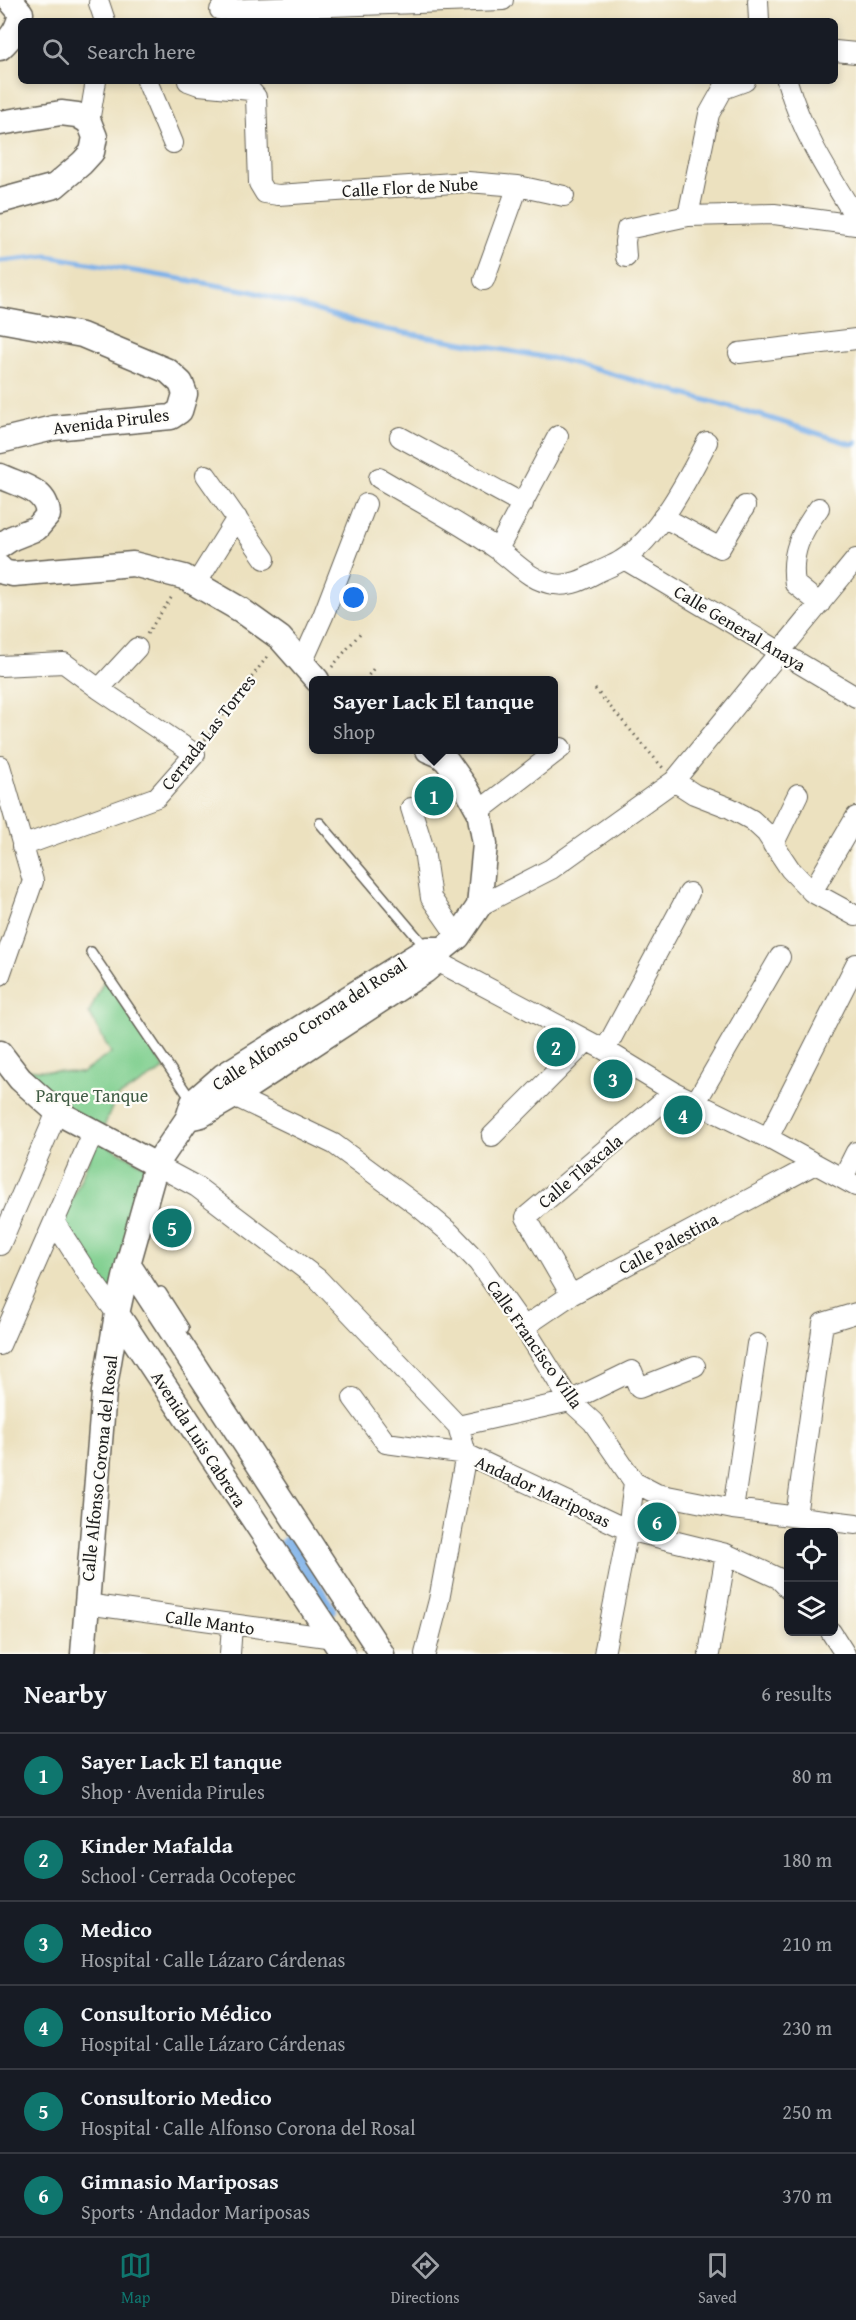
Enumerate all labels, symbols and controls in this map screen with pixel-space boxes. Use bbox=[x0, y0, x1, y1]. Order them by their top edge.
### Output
search box bbox=[18, 18, 838, 84]
icon: search bbox=[39, 35, 72, 68]
text: Search here bbox=[87, 35, 196, 67]
street label: Calle Flor de Nube bbox=[341, 170, 479, 204]
street label: Avenida Pirules bbox=[51, 400, 171, 442]
street label: Calle General Anaya bbox=[669, 578, 812, 678]
your location bbox=[339, 583, 368, 612]
street label: Cerrada Las Torres bbox=[154, 668, 262, 796]
popup bbox=[309, 676, 558, 754]
text: Sayer Lack El tanque bbox=[333, 685, 534, 717]
text: Shop bbox=[333, 717, 375, 746]
pin: 1 bbox=[414, 774, 454, 818]
street label: Calle Alfonso Corona del Rosal bbox=[206, 951, 412, 1097]
pin: 2 bbox=[536, 1024, 576, 1070]
pin: 3 bbox=[594, 1056, 632, 1102]
park label: Parque Tanque bbox=[36, 1082, 148, 1109]
pin: 4 bbox=[664, 1092, 702, 1138]
street label: Calle Tlaxcala bbox=[532, 1127, 629, 1215]
street label: Calle Palestina bbox=[613, 1205, 723, 1281]
pin: 5 bbox=[152, 1206, 192, 1250]
street label: Calle Francisco Villa bbox=[480, 1274, 590, 1414]
street label: Calle Alfonso Corona del Rosal bbox=[74, 1354, 124, 1582]
street label: Avenida Luis Cabrera bbox=[145, 1365, 254, 1513]
street label: Andador Mariposas bbox=[471, 1448, 615, 1534]
pin: 6 bbox=[638, 1500, 676, 1544]
map controls bbox=[784, 1528, 838, 1636]
button: locate bbox=[784, 1528, 838, 1582]
button: layers bbox=[784, 1582, 838, 1636]
street label: Calle Manto bbox=[164, 1602, 256, 1642]
text: Nearby bbox=[24, 1674, 107, 1713]
text: 6 results bbox=[761, 1679, 832, 1708]
text: Sayer Lack El tanque bbox=[81, 1745, 282, 1777]
text: 1 bbox=[38, 1761, 49, 1790]
text: 80 m bbox=[792, 1761, 832, 1790]
text: Shop · Avenida Pirules bbox=[81, 1777, 265, 1806]
text: Kinder Mafalda bbox=[81, 1829, 233, 1861]
text: 2 bbox=[38, 1845, 49, 1874]
text: 180 m bbox=[782, 1845, 832, 1874]
text: School · Cerrada Ocotepec bbox=[81, 1861, 296, 1890]
text: Medico bbox=[81, 1913, 152, 1945]
text: 3 bbox=[38, 1929, 49, 1958]
text: 210 m bbox=[782, 1929, 832, 1958]
text: Hospital · Calle Lázaro Cárdenas bbox=[81, 1945, 345, 1974]
text: Consultorio Médico bbox=[81, 1997, 272, 2029]
text: 4 bbox=[38, 2013, 49, 2042]
text: 230 m bbox=[782, 2013, 832, 2042]
text: Hospital · Calle Lázaro Cárdenas bbox=[81, 2029, 345, 2058]
text: Consultorio Medico bbox=[81, 2081, 272, 2113]
text: 5 bbox=[38, 2097, 49, 2126]
text: 250 m bbox=[782, 2097, 832, 2126]
text: Hospital · Calle Alfonso Corona del Rosal bbox=[81, 2113, 416, 2142]
text: Gimnasio Mariposas bbox=[81, 2165, 279, 2197]
text: 6 bbox=[38, 2181, 49, 2210]
text: 370 m bbox=[782, 2181, 832, 2210]
text: Sports · Andador Mariposas bbox=[81, 2197, 310, 2226]
tab: Map bbox=[119, 2249, 152, 2309]
tab: Directions bbox=[391, 2249, 460, 2309]
tab: Saved bbox=[698, 2249, 737, 2309]

